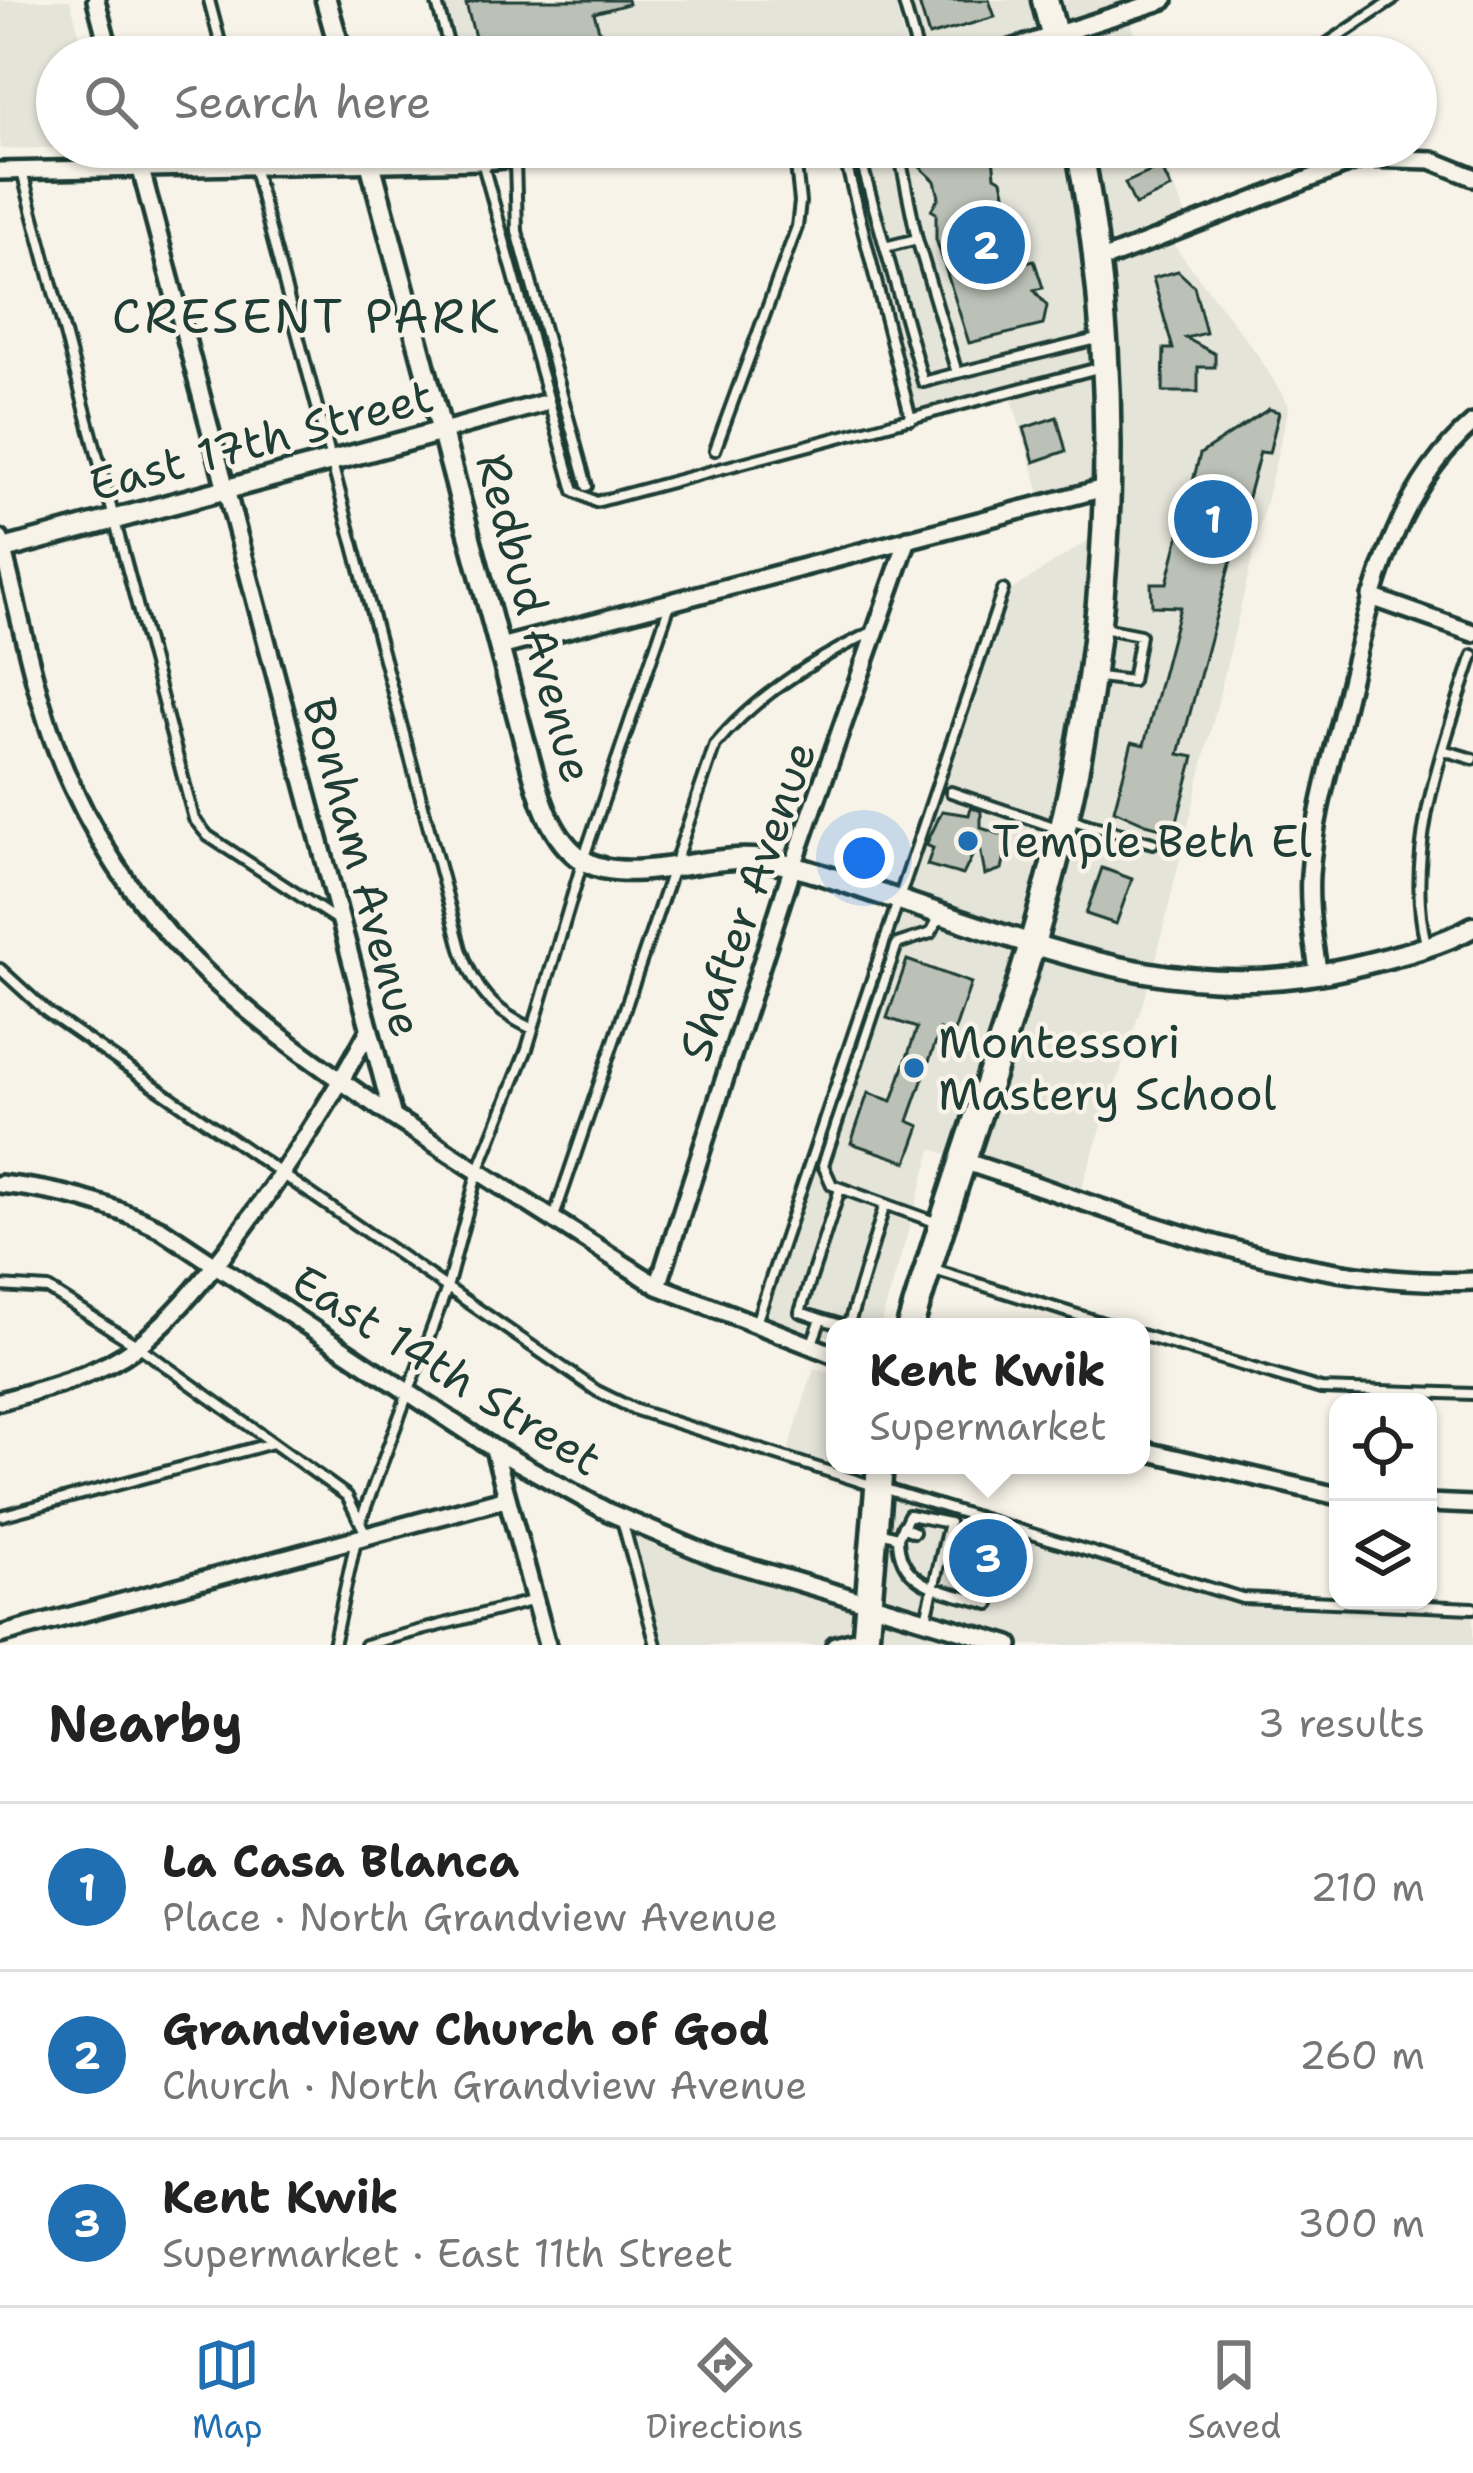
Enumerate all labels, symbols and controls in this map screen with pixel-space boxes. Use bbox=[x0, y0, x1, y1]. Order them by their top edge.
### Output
search box bbox=[36, 36, 1437, 168]
icon: search bbox=[78, 69, 144, 135]
text: Search here bbox=[174, 72, 431, 132]
pin: 2 bbox=[947, 200, 1025, 290]
district label: CRESENT PARK bbox=[112, 284, 502, 348]
street label: East 17th Street bbox=[83, 365, 439, 515]
street label: Redbud Avenue bbox=[462, 447, 608, 789]
pin: 1 bbox=[1174, 474, 1252, 564]
street label: Bonham Avenue bbox=[289, 691, 437, 1043]
street label: Shafter Avenue bbox=[664, 733, 830, 1069]
place label: Temple Beth El bbox=[992, 811, 1312, 871]
your location bbox=[834, 828, 894, 888]
marker: Temple Beth El bbox=[955, 828, 981, 854]
place label: Montessori Mastery School bbox=[938, 1012, 1277, 1124]
marker: Montessori Mastery School bbox=[901, 1055, 927, 1081]
street label: East 14th Street bbox=[281, 1251, 613, 1489]
popup bbox=[826, 1318, 1150, 1474]
text: Kent Kwik bbox=[869, 1340, 1106, 1400]
map controls bbox=[1329, 1393, 1437, 1609]
button: locate bbox=[1329, 1393, 1437, 1501]
text: Supermarket bbox=[869, 1400, 1107, 1452]
button: layers bbox=[1329, 1501, 1437, 1609]
pin: 3 bbox=[949, 1513, 1027, 1603]
text: Nearby bbox=[48, 1689, 243, 1757]
text: 3 results bbox=[1258, 1697, 1425, 1749]
text: La Casa Blanca bbox=[162, 1831, 519, 1891]
text: 1 bbox=[78, 1861, 96, 1913]
text: 210 m bbox=[1310, 1861, 1425, 1913]
text: Place · North Grandview Avenue bbox=[162, 1891, 778, 1943]
text: Grandview Church of God bbox=[162, 1999, 770, 2059]
text: 2 bbox=[73, 2029, 101, 2081]
text: 260 m bbox=[1299, 2029, 1425, 2081]
text: Church · North Grandview Avenue bbox=[162, 2059, 807, 2111]
text: Kent Kwik bbox=[162, 2167, 399, 2227]
text: 3 bbox=[73, 2197, 101, 2249]
text: 300 m bbox=[1297, 2197, 1425, 2249]
text: Supermarket · East 11th Street bbox=[162, 2227, 733, 2279]
tab: Map bbox=[192, 2332, 263, 2449]
tab: Directions bbox=[646, 2332, 804, 2449]
tab: Saved bbox=[1187, 2332, 1281, 2449]

